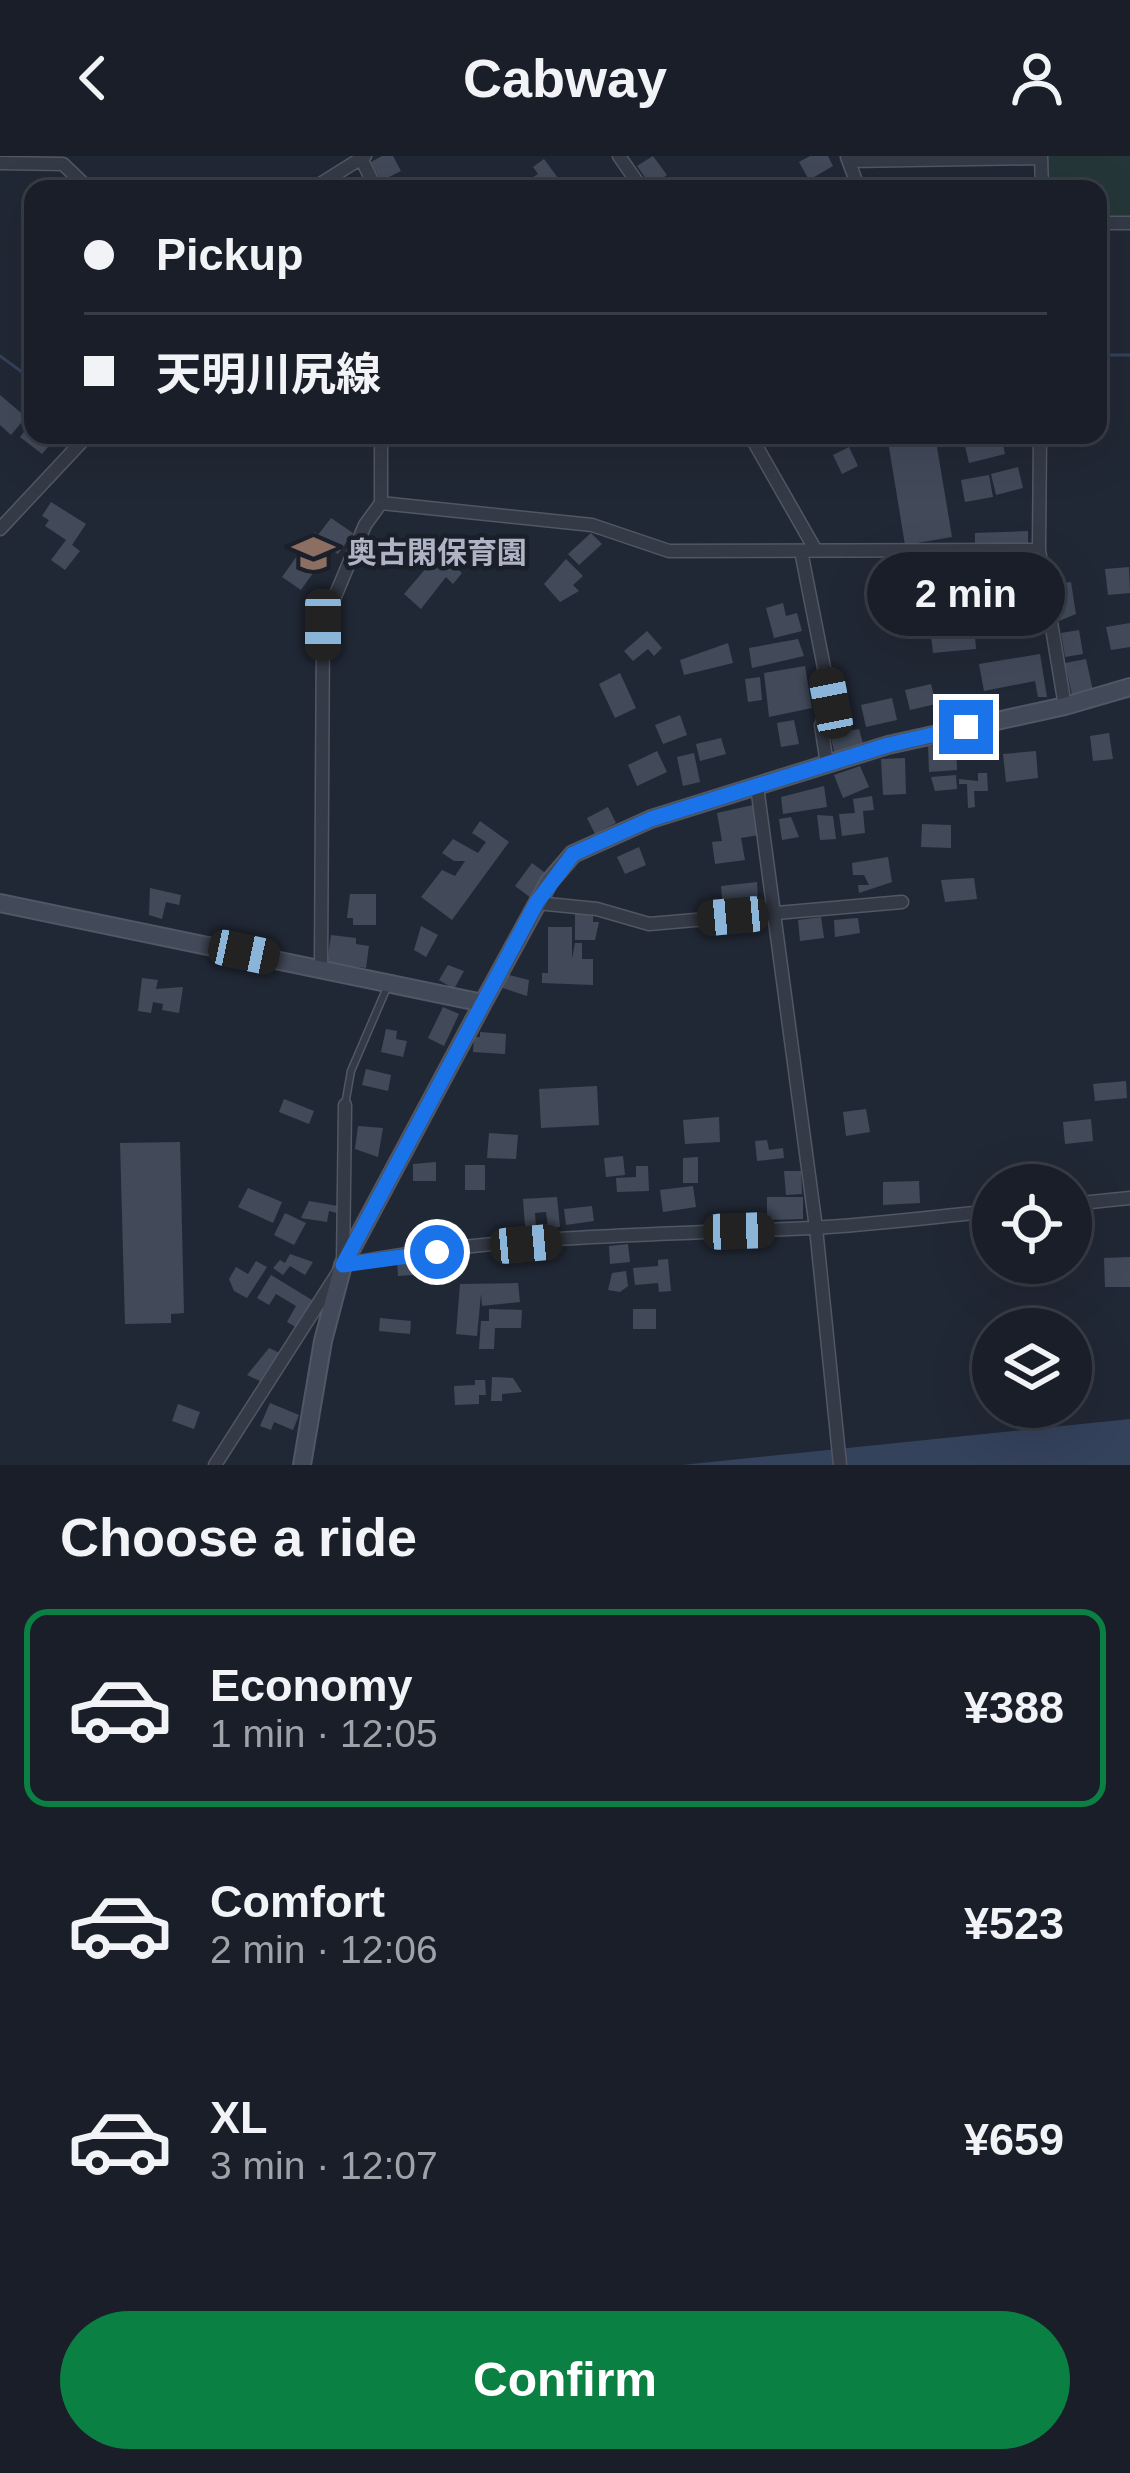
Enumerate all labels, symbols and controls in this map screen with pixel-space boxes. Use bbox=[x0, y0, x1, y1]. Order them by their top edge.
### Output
icon: back bbox=[60, 45, 126, 111]
icon: person bbox=[1004, 45, 1070, 111]
text: Cabway bbox=[463, 48, 667, 108]
text: Pickup bbox=[156, 229, 304, 280]
text: 天明川尻線 bbox=[156, 349, 381, 400]
school or university icon: 奥古閑保育園 bbox=[290, 530, 336, 576]
place label: 奥古閑保育園 bbox=[347, 536, 527, 569]
callout: 2 min bbox=[867, 553, 1065, 637]
text: 2 min bbox=[915, 572, 1017, 615]
car bbox=[305, 589, 341, 661]
car bbox=[806, 664, 856, 742]
route end bbox=[939, 700, 993, 754]
car bbox=[696, 895, 770, 937]
car bbox=[205, 927, 283, 977]
map controls bbox=[972, 1164, 1092, 1428]
button: locate bbox=[972, 1164, 1092, 1284]
car bbox=[702, 1212, 776, 1250]
car bbox=[489, 1223, 563, 1265]
route start bbox=[410, 1225, 464, 1279]
button: layers bbox=[972, 1308, 1092, 1428]
text: Choose a ride bbox=[60, 1507, 417, 1567]
icon: car bbox=[66, 1654, 174, 1762]
text: Economy bbox=[210, 1660, 413, 1711]
text: ¥388 bbox=[964, 1682, 1064, 1733]
text: 1 min · 12:05 bbox=[210, 1712, 438, 1755]
icon: car bbox=[66, 1870, 174, 1978]
text: Comfort bbox=[210, 1876, 385, 1927]
text: ¥523 bbox=[964, 1898, 1064, 1949]
text: 2 min · 12:06 bbox=[210, 1928, 438, 1971]
icon: car bbox=[66, 2086, 174, 2194]
text: XL bbox=[210, 2092, 268, 2143]
text: ¥659 bbox=[964, 2114, 1064, 2165]
text: 3 min · 12:07 bbox=[210, 2144, 438, 2187]
button: Confirm bbox=[60, 2311, 1070, 2449]

